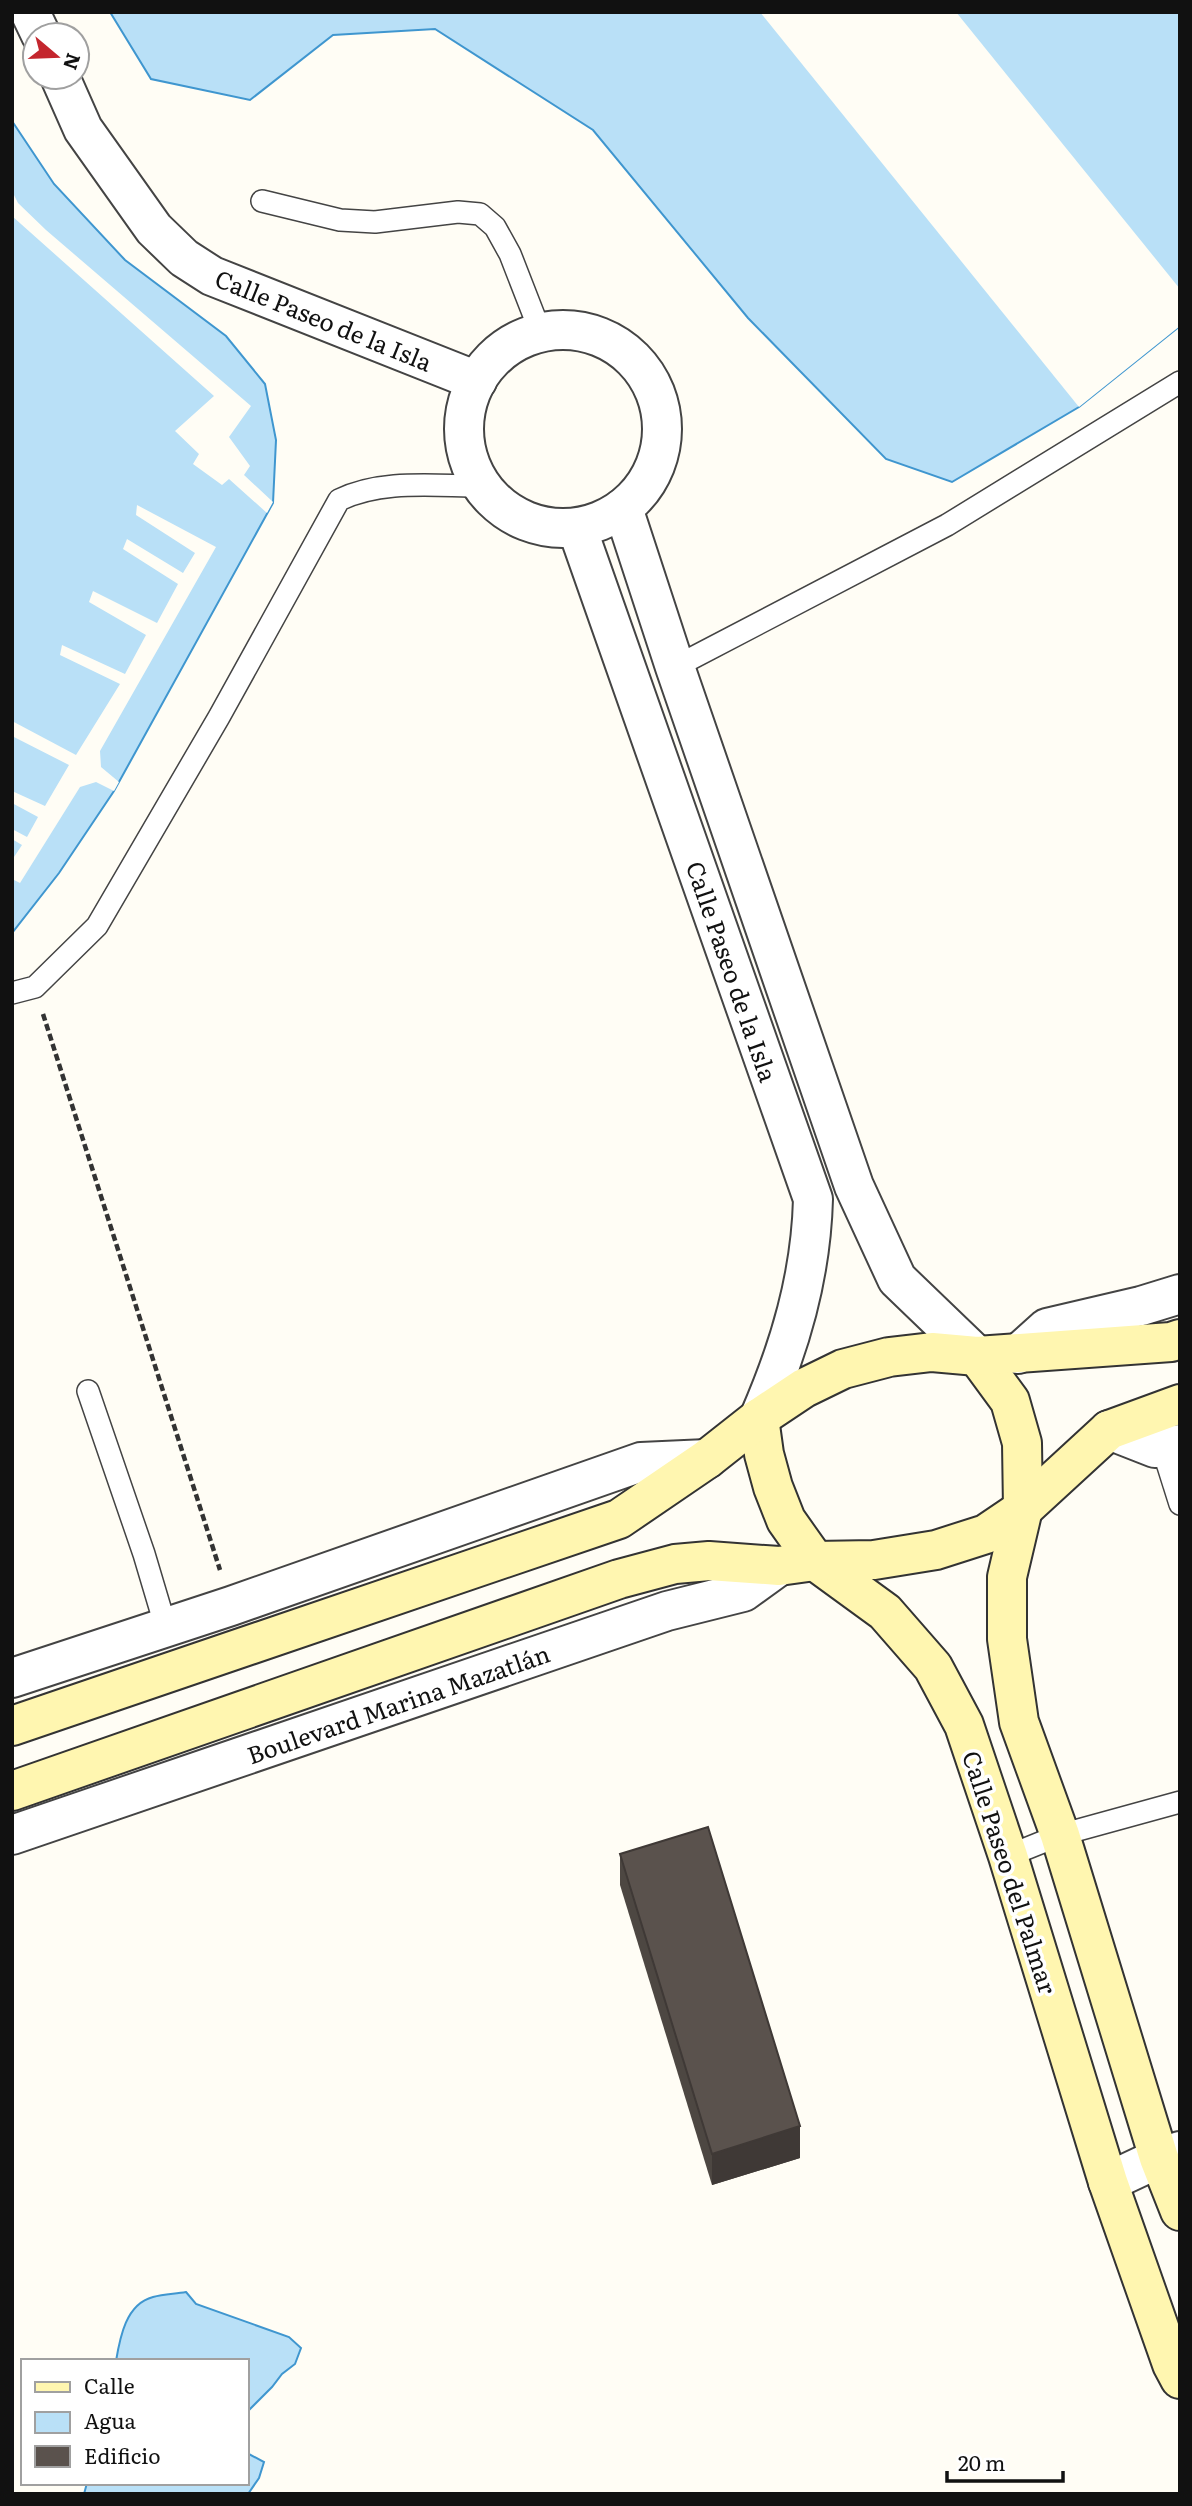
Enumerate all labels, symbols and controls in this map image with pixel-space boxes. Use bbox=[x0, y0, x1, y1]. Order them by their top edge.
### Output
north arrow bbox=[21, 21, 91, 91]
text: N bbox=[57, 50, 89, 74]
street label: Calle Paseo de la Isla bbox=[210, 260, 438, 379]
street label: Calle Paseo de la Isla bbox=[679, 856, 787, 1086]
street label: Boulevard Marina Mazatlán bbox=[242, 1635, 554, 1771]
street label: Calle Paseo del Palmar bbox=[955, 1746, 1067, 1999]
legend bbox=[21, 2359, 248, 2485]
text: Calle bbox=[84, 2369, 135, 2400]
text: Agua bbox=[84, 2404, 136, 2435]
text: Edificio bbox=[84, 2439, 160, 2470]
scale bar bbox=[947, 2440, 1062, 2484]
text: 20 m bbox=[958, 2446, 1005, 2477]

